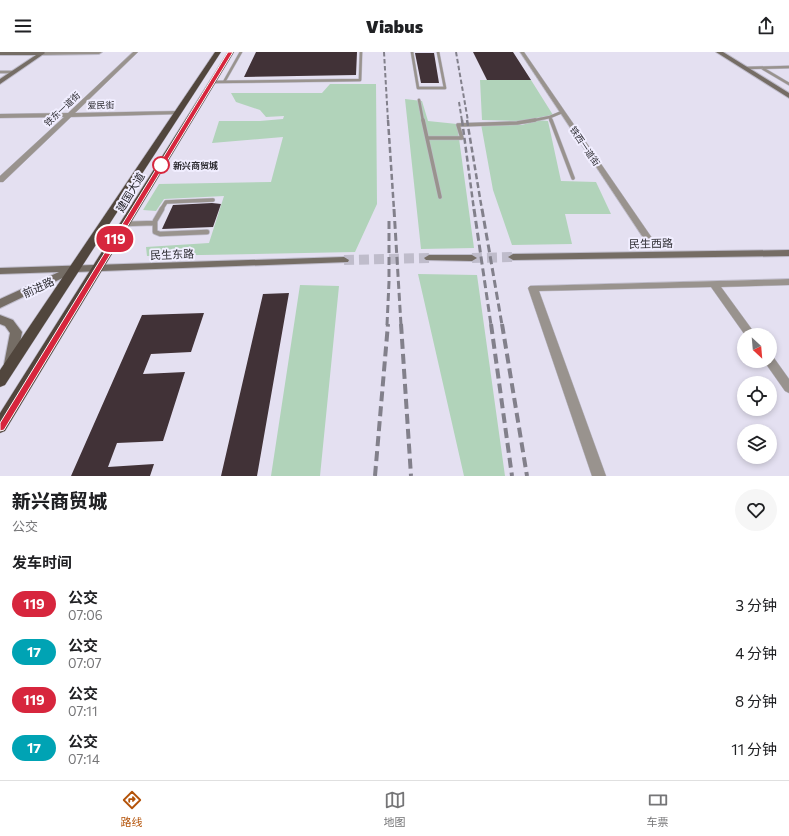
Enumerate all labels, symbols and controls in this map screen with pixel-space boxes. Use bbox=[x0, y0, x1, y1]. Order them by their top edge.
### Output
icon: menu bbox=[12, 15, 34, 37]
text: Viabus bbox=[366, 15, 423, 37]
icon: share bbox=[755, 15, 777, 37]
street label: 铁东一道街 bbox=[42, 90, 82, 128]
street label: 爱民街 bbox=[87, 99, 115, 111]
street label: 铁西一道街 bbox=[568, 124, 602, 168]
marker: 新兴商贸城 bbox=[152, 156, 170, 174]
place label: 新兴商贸城 bbox=[173, 160, 218, 171]
street label: 建国大道 bbox=[113, 170, 147, 214]
line badge: 119 bbox=[92, 226, 138, 252]
text: 119 bbox=[104, 230, 126, 247]
street label: 民生西路 bbox=[629, 236, 673, 250]
street label: 民生东路 bbox=[150, 247, 194, 261]
street label: 前进路 bbox=[20, 274, 56, 300]
north arrow bbox=[737, 328, 777, 368]
map controls bbox=[737, 328, 777, 464]
button: locate bbox=[737, 376, 777, 416]
button: layers bbox=[737, 424, 777, 464]
text: 新兴商贸城 bbox=[12, 489, 107, 512]
button: heart bbox=[735, 489, 777, 531]
text: 公交 bbox=[12, 518, 38, 534]
text: 发车时间 bbox=[12, 553, 72, 571]
text: 公交 bbox=[68, 588, 98, 606]
text: 119 bbox=[23, 595, 45, 612]
text: 3 分钟 bbox=[736, 596, 777, 614]
text: 07:06 bbox=[68, 607, 103, 623]
text: 公交 bbox=[68, 636, 98, 654]
text: 17 bbox=[27, 643, 41, 660]
text: 4 分钟 bbox=[735, 644, 777, 662]
text: 07:07 bbox=[68, 655, 102, 671]
text: 公交 bbox=[68, 684, 98, 702]
text: 119 bbox=[23, 691, 45, 708]
text: 8 分钟 bbox=[735, 692, 777, 710]
text: 07:11 bbox=[68, 703, 97, 719]
text: 公交 bbox=[68, 732, 98, 750]
text: 17 bbox=[27, 739, 41, 756]
text: 11 分钟 bbox=[731, 740, 777, 758]
text: 07:14 bbox=[68, 751, 100, 767]
tab: 路线 bbox=[121, 789, 143, 829]
tab: 地图 bbox=[384, 789, 406, 829]
tab: 车票 bbox=[647, 789, 669, 829]

